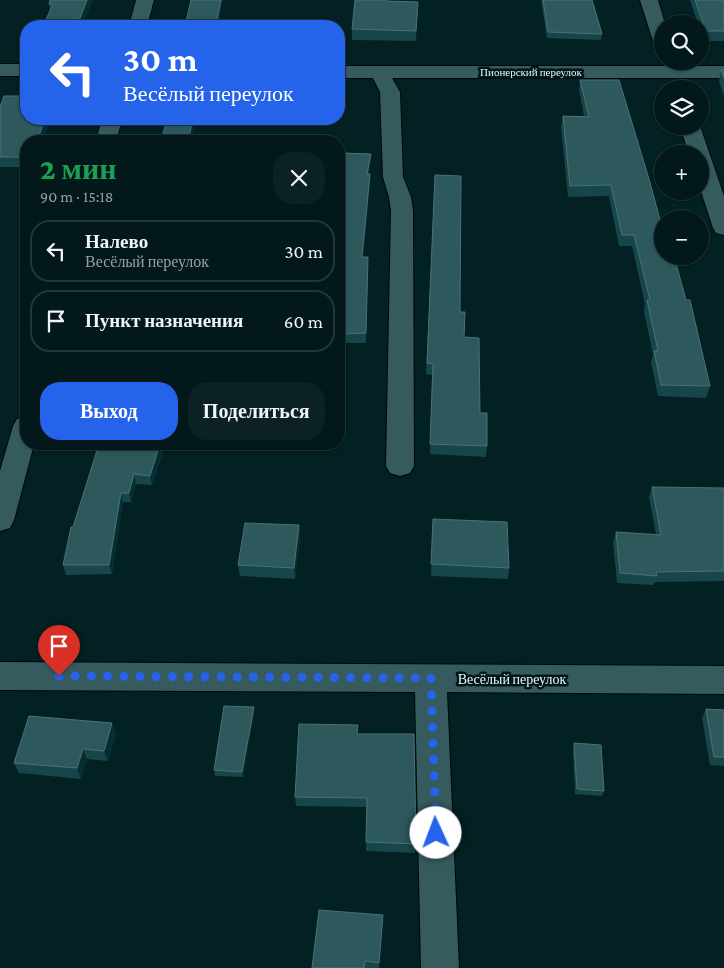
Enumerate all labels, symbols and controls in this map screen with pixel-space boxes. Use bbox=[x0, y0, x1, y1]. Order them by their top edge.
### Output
map controls bbox=[654, 15, 709, 265]
button: search bbox=[654, 15, 709, 70]
icon: left bbox=[40, 40, 105, 105]
text: 30 m bbox=[123, 40, 198, 79]
street label: Пионерский переулок bbox=[480, 66, 583, 78]
button: layers bbox=[654, 80, 709, 135]
text: Весёлый переулок bbox=[123, 81, 294, 106]
button: + bbox=[654, 145, 709, 200]
text: 2 мин bbox=[40, 152, 117, 185]
button: close bbox=[273, 152, 325, 204]
text: 90 m · 15:18 bbox=[40, 188, 113, 205]
button: − bbox=[654, 210, 709, 265]
text: Налево bbox=[85, 231, 148, 252]
icon: left bbox=[42, 237, 70, 265]
text: 30 m bbox=[284, 241, 323, 262]
text: Весёлый переулок bbox=[85, 253, 209, 270]
icon: arrive bbox=[42, 307, 70, 335]
text: Пункт назначения bbox=[85, 310, 243, 331]
text: 60 m bbox=[284, 311, 323, 332]
button: Выход bbox=[40, 382, 178, 440]
button: Поделиться bbox=[188, 382, 325, 440]
pin bbox=[38, 625, 80, 676]
icon: arrive bbox=[45, 632, 73, 660]
street label: Весёлый переулок bbox=[458, 671, 566, 687]
position arrow bbox=[409, 806, 461, 858]

